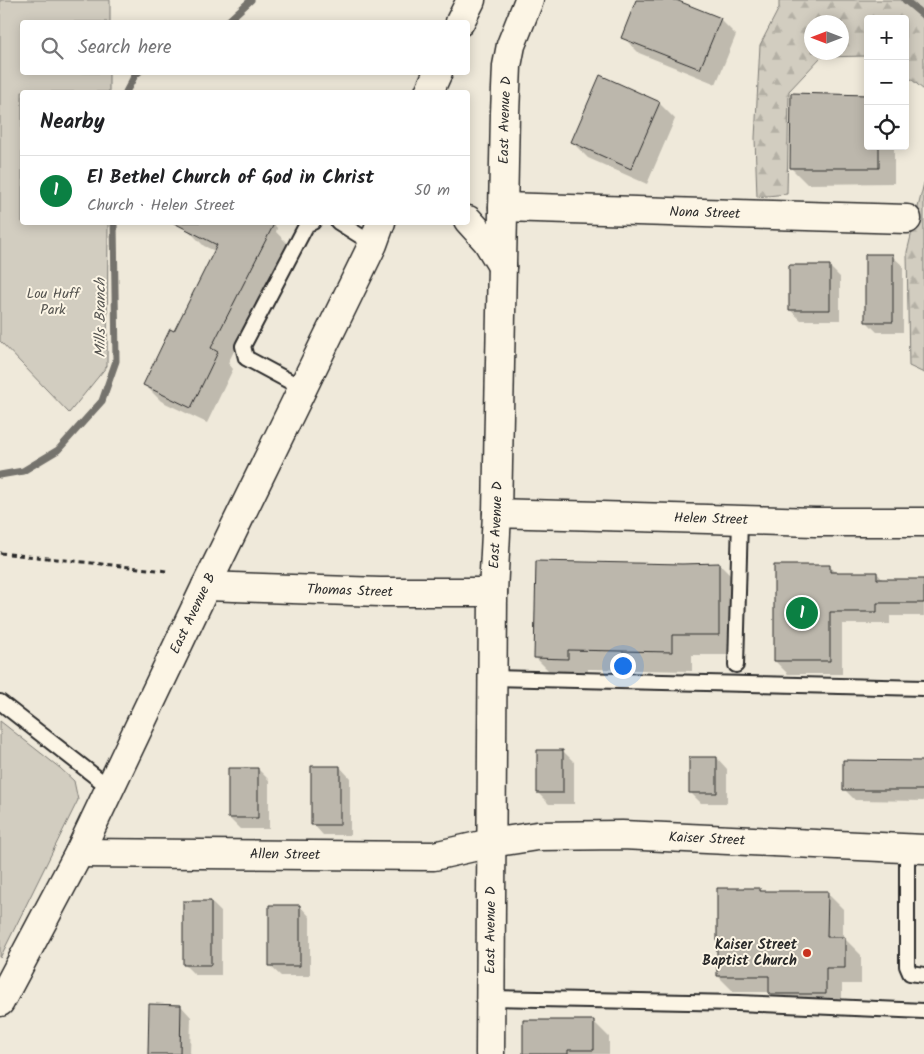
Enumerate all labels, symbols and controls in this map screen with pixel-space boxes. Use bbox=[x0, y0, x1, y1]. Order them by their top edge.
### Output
north arrow bbox=[804, 15, 849, 60]
map controls bbox=[864, 15, 909, 150]
button: + bbox=[864, 15, 909, 60]
search box bbox=[20, 20, 470, 75]
text: Search here bbox=[78, 33, 172, 63]
icon: search bbox=[38, 34, 66, 62]
button: − bbox=[864, 60, 909, 105]
street label: East Avenue D bbox=[493, 76, 518, 164]
button: locate bbox=[864, 105, 909, 150]
text: Nearby bbox=[40, 106, 105, 139]
text: El Bethel Church of God in Christ bbox=[87, 163, 374, 193]
text: 1 bbox=[54, 178, 58, 203]
text: 50 m bbox=[414, 178, 450, 203]
text: Church · Helen Street bbox=[87, 193, 235, 218]
street label: Nona Street bbox=[669, 201, 741, 225]
water label: Mills Branch bbox=[89, 276, 113, 358]
park label: Lou Huff Park bbox=[27, 283, 81, 321]
street label: East Avenue D bbox=[483, 481, 509, 569]
street label: Helen Street bbox=[674, 507, 749, 531]
street label: East Avenue B bbox=[164, 569, 222, 658]
street label: Thomas Street bbox=[306, 578, 394, 603]
pin: 1 bbox=[786, 594, 818, 632]
your location bbox=[610, 653, 636, 679]
street label: Kaiser Street bbox=[668, 826, 746, 852]
street label: Allen Street bbox=[250, 843, 321, 866]
street label: East Avenue D bbox=[480, 886, 502, 974]
place label: Kaiser Street Baptist Church bbox=[702, 934, 798, 972]
marker: Kaiser Street Baptist Church bbox=[801, 947, 813, 959]

